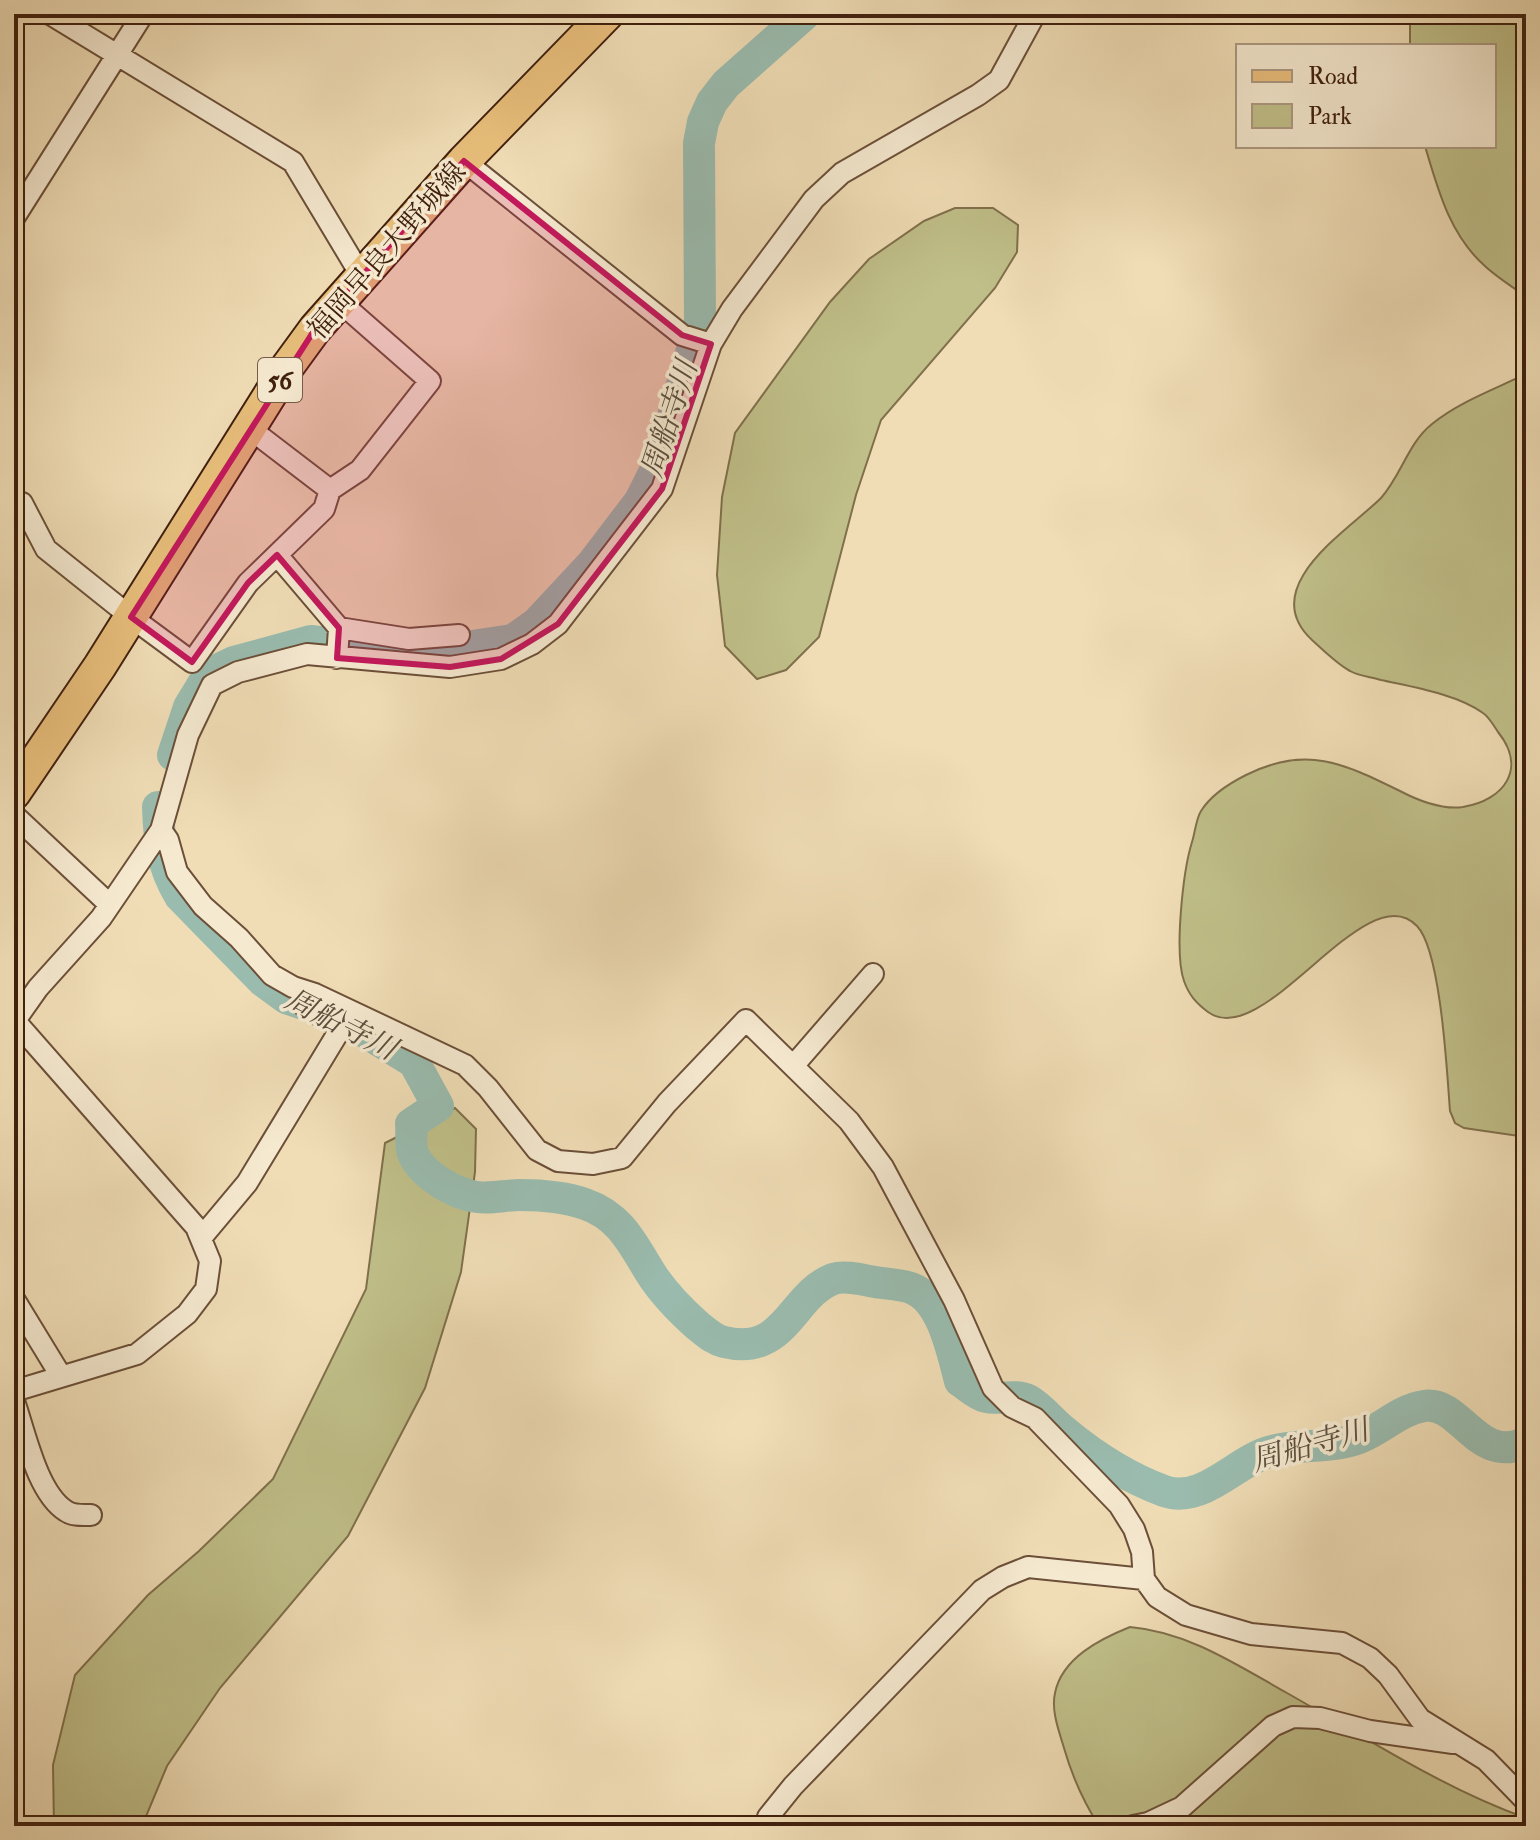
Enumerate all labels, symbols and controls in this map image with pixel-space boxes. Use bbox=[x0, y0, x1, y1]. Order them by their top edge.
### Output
legend bbox=[1236, 44, 1496, 148]
text: Road bbox=[1308, 61, 1358, 92]
text: Park bbox=[1308, 101, 1352, 132]
street label: 福岡早良大野城線 bbox=[300, 155, 474, 347]
water label: 周船寺川 bbox=[633, 354, 707, 482]
road number: 56 bbox=[258, 358, 302, 402]
water label: 周船寺川 bbox=[279, 981, 405, 1070]
water label: 周船寺川 bbox=[1247, 1410, 1376, 1480]

